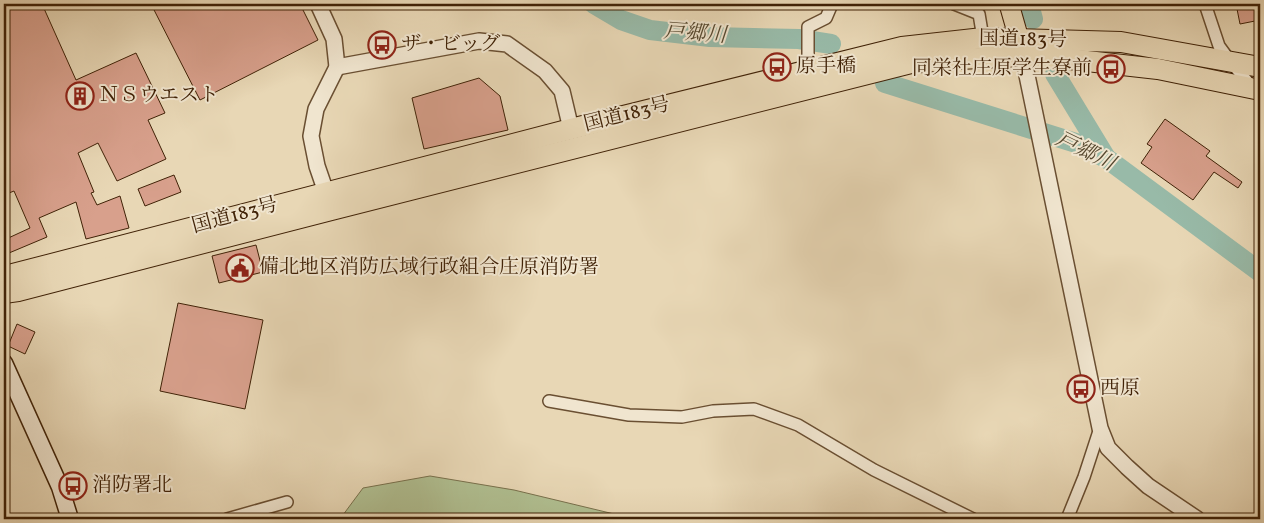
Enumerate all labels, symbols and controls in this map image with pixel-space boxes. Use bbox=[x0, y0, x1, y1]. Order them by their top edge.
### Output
water label: 戸郷川 bbox=[663, 17, 729, 51]
street label: 国道183号 bbox=[979, 25, 1067, 55]
bus stop icon: ザ・ビッグ bbox=[367, 30, 397, 60]
place label: ザ・ビッグ bbox=[401, 31, 500, 59]
bus stop icon: 原手橋 bbox=[762, 52, 792, 82]
place label: 原手橋 bbox=[796, 53, 856, 81]
bus stop icon: 同栄社庄原学生寮前 bbox=[1096, 54, 1126, 84]
place label: 同栄社庄原学生寮前 bbox=[912, 55, 1092, 83]
building icon: ＮＳウエスト bbox=[65, 81, 95, 111]
place label: ＮＳウエスト bbox=[99, 82, 219, 110]
street label: 国道183号 bbox=[581, 91, 673, 139]
water label: 戸郷川 bbox=[1050, 125, 1121, 180]
street label: 国道183号 bbox=[189, 191, 281, 241]
public building icon: 備北地区消防広域行政組合庄原消防署 bbox=[225, 253, 255, 283]
place label: 備北地区消防広域行政組合庄原消防署 bbox=[259, 254, 599, 282]
bus stop icon: 西原 bbox=[1066, 374, 1096, 404]
place label: 西原 bbox=[1100, 375, 1140, 403]
bus stop icon: 消防署北 bbox=[58, 471, 88, 501]
place label: 消防署北 bbox=[92, 472, 172, 500]

